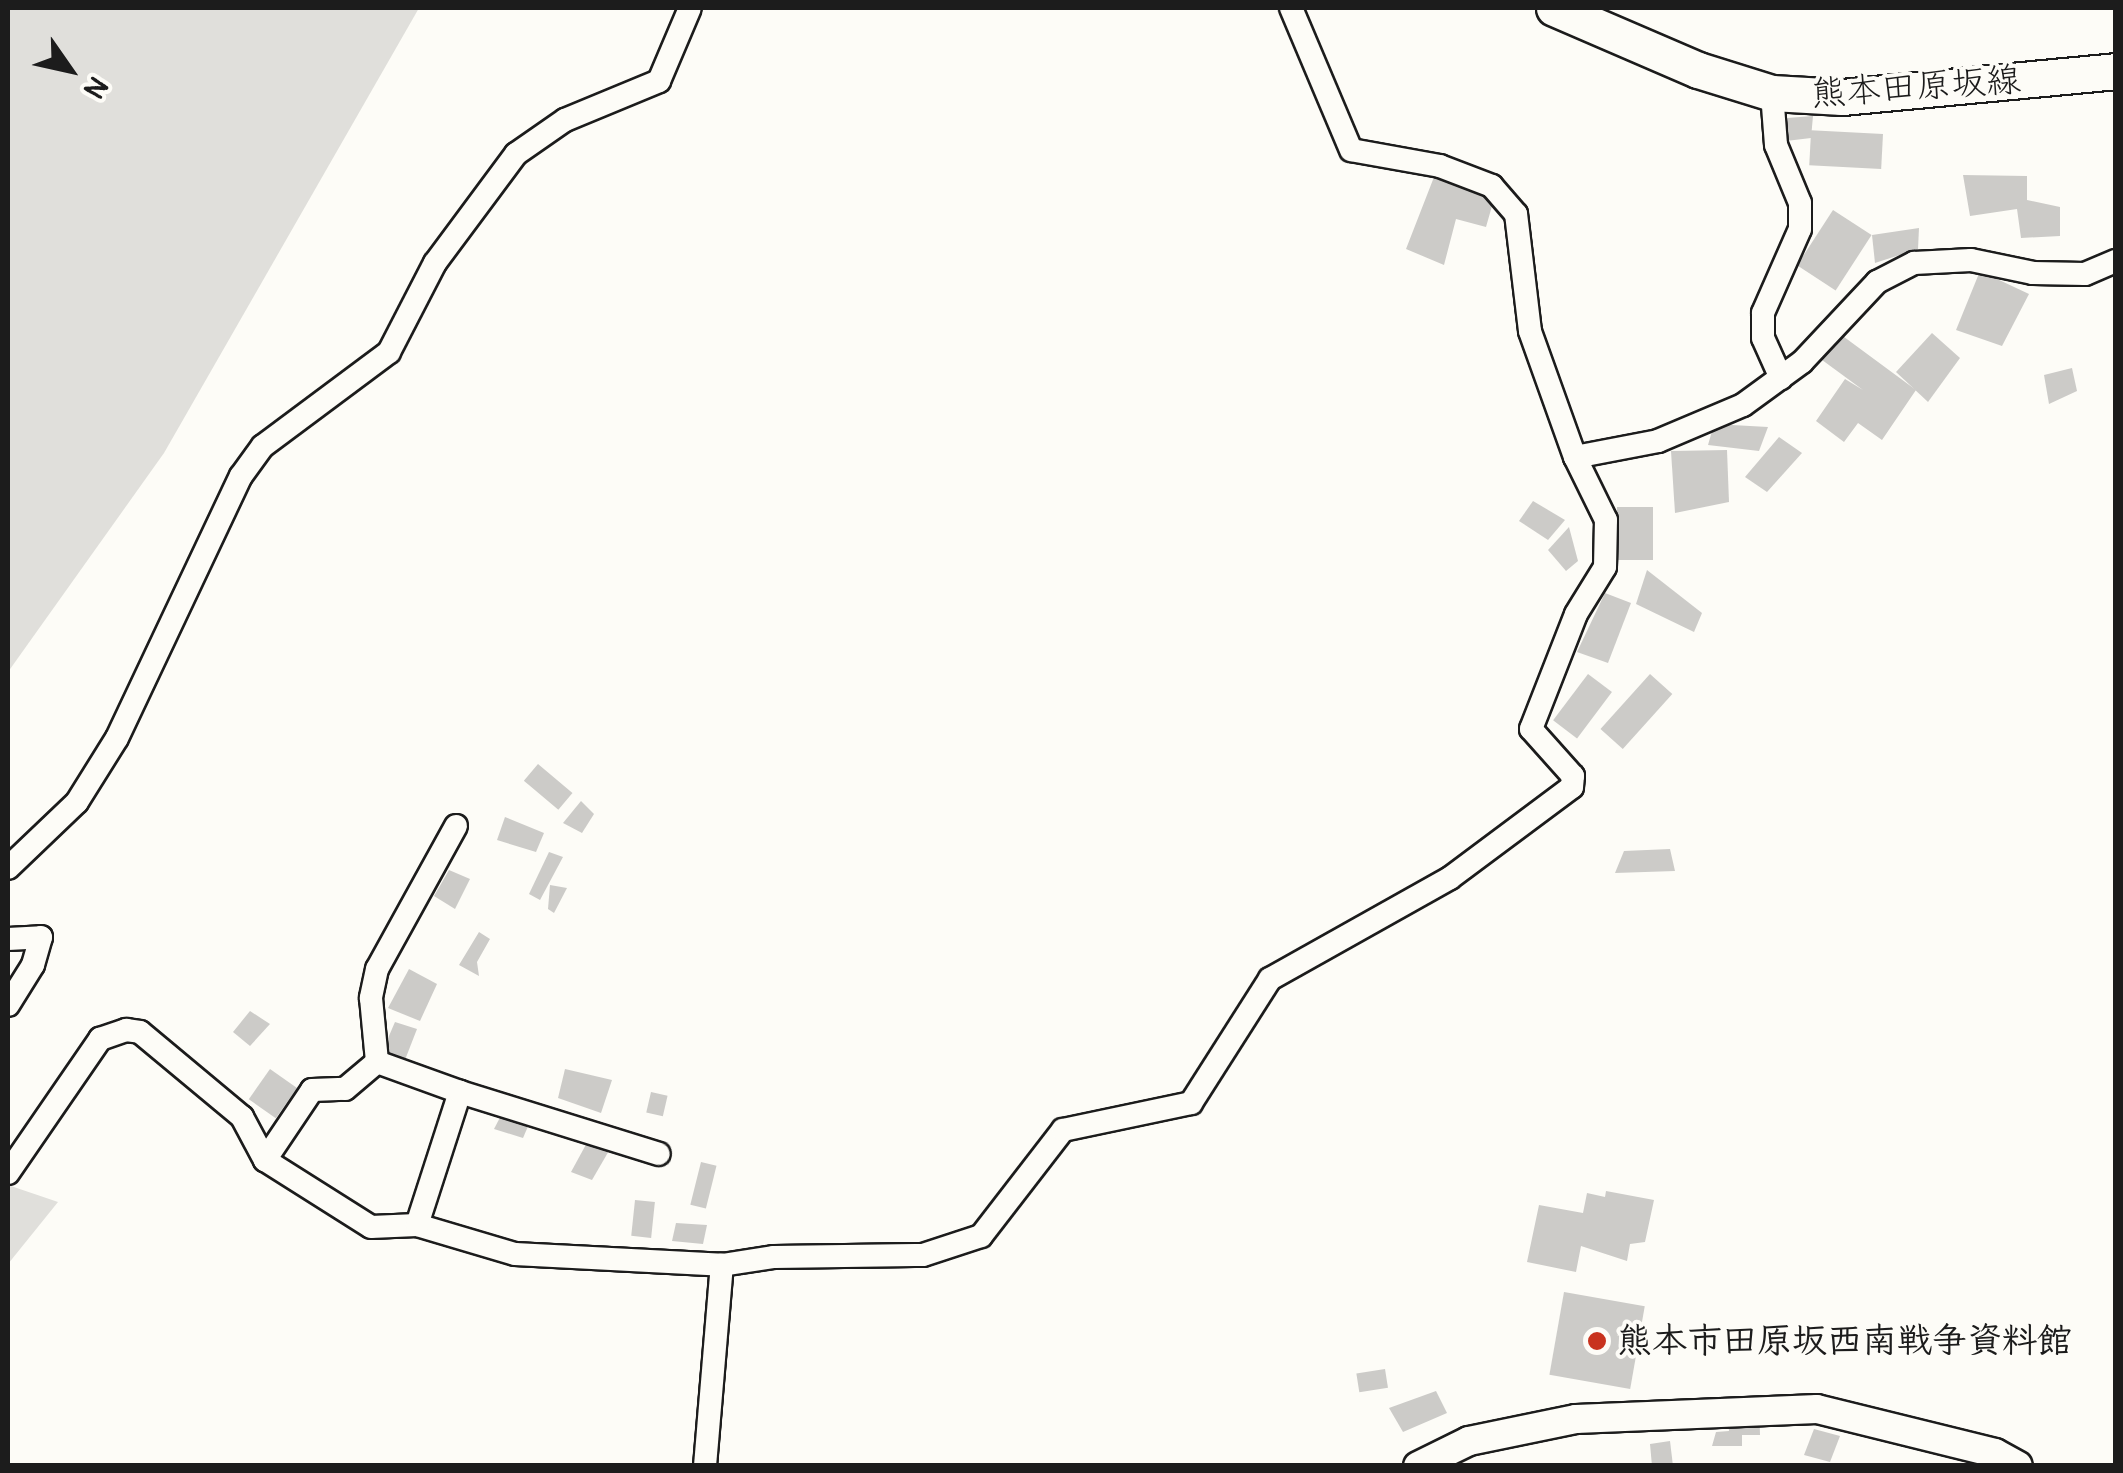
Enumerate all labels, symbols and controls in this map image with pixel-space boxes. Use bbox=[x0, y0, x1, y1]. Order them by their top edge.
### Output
north arrow bbox=[20, 20, 120, 120]
street label: 熊本田原坂線 bbox=[1810, 59, 2022, 115]
text: N bbox=[75, 69, 115, 105]
place label: 熊本市田原坂西南戦争資料館 bbox=[1617, 1320, 2072, 1362]
marker: 熊本市田原坂西南戦争資料館 bbox=[1586, 1330, 1608, 1352]

